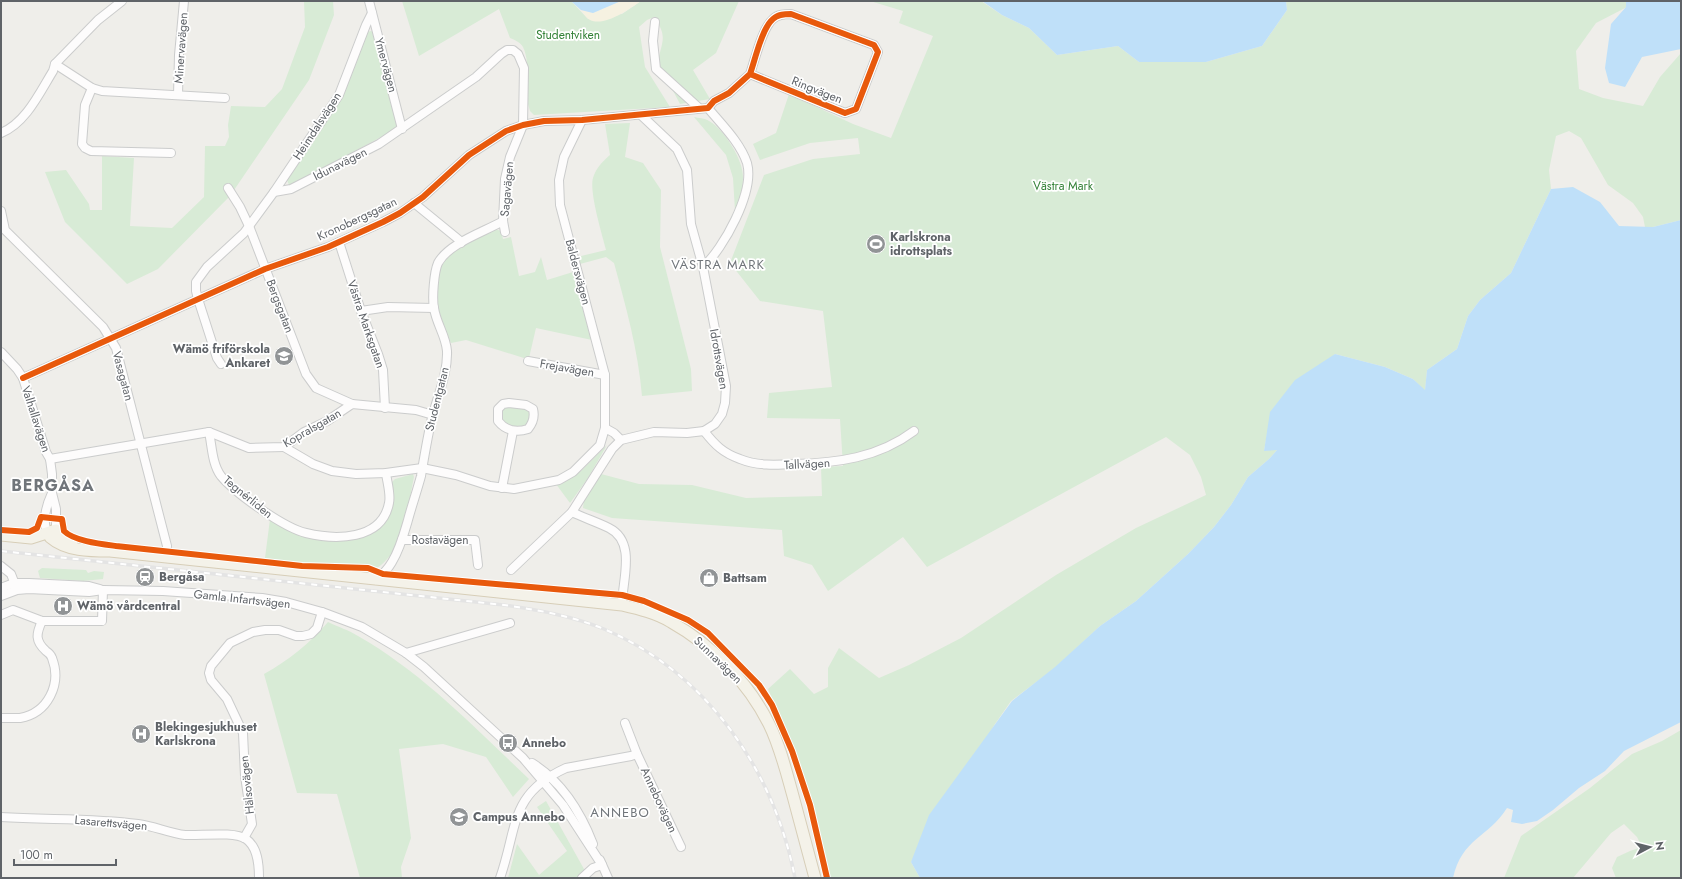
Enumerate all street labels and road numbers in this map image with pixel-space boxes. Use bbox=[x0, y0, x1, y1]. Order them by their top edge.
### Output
street label: Minervavägen bbox=[170, 12, 192, 84]
street label: Ymervägen bbox=[370, 36, 402, 94]
street label: Ringvägen bbox=[789, 72, 845, 108]
street label: Heimdalsvägen bbox=[288, 88, 346, 164]
street label: Idunavägen bbox=[310, 143, 370, 185]
street label: Sagavägen bbox=[496, 161, 518, 217]
street label: Kronobergsgatan bbox=[314, 193, 400, 245]
street label: Baldersvägen bbox=[561, 237, 595, 307]
street label: Bergsgatan bbox=[262, 277, 298, 335]
street label: Västra Marksgatan bbox=[342, 277, 390, 371]
street label: Idrottsvägen bbox=[705, 327, 733, 391]
street label: Vasagatan bbox=[108, 349, 138, 403]
street label: Frejavägen bbox=[538, 354, 596, 382]
street label: Studentgatan bbox=[420, 365, 454, 433]
street label: Valhallavägen bbox=[17, 383, 55, 455]
street label: Kopralsgatan bbox=[279, 404, 345, 452]
street label: Tallvägen bbox=[784, 454, 830, 474]
street label: Tegnérliden bbox=[219, 471, 277, 523]
street label: Rostavägen bbox=[411, 531, 469, 549]
street label: Gamla Infartsvägen bbox=[193, 585, 291, 613]
street label: Sunnavägen bbox=[690, 632, 746, 688]
street label: Hälsovägen bbox=[235, 755, 259, 815]
street label: Annebovägen bbox=[636, 764, 682, 836]
street label: Lasarettsvägen bbox=[74, 811, 148, 835]

